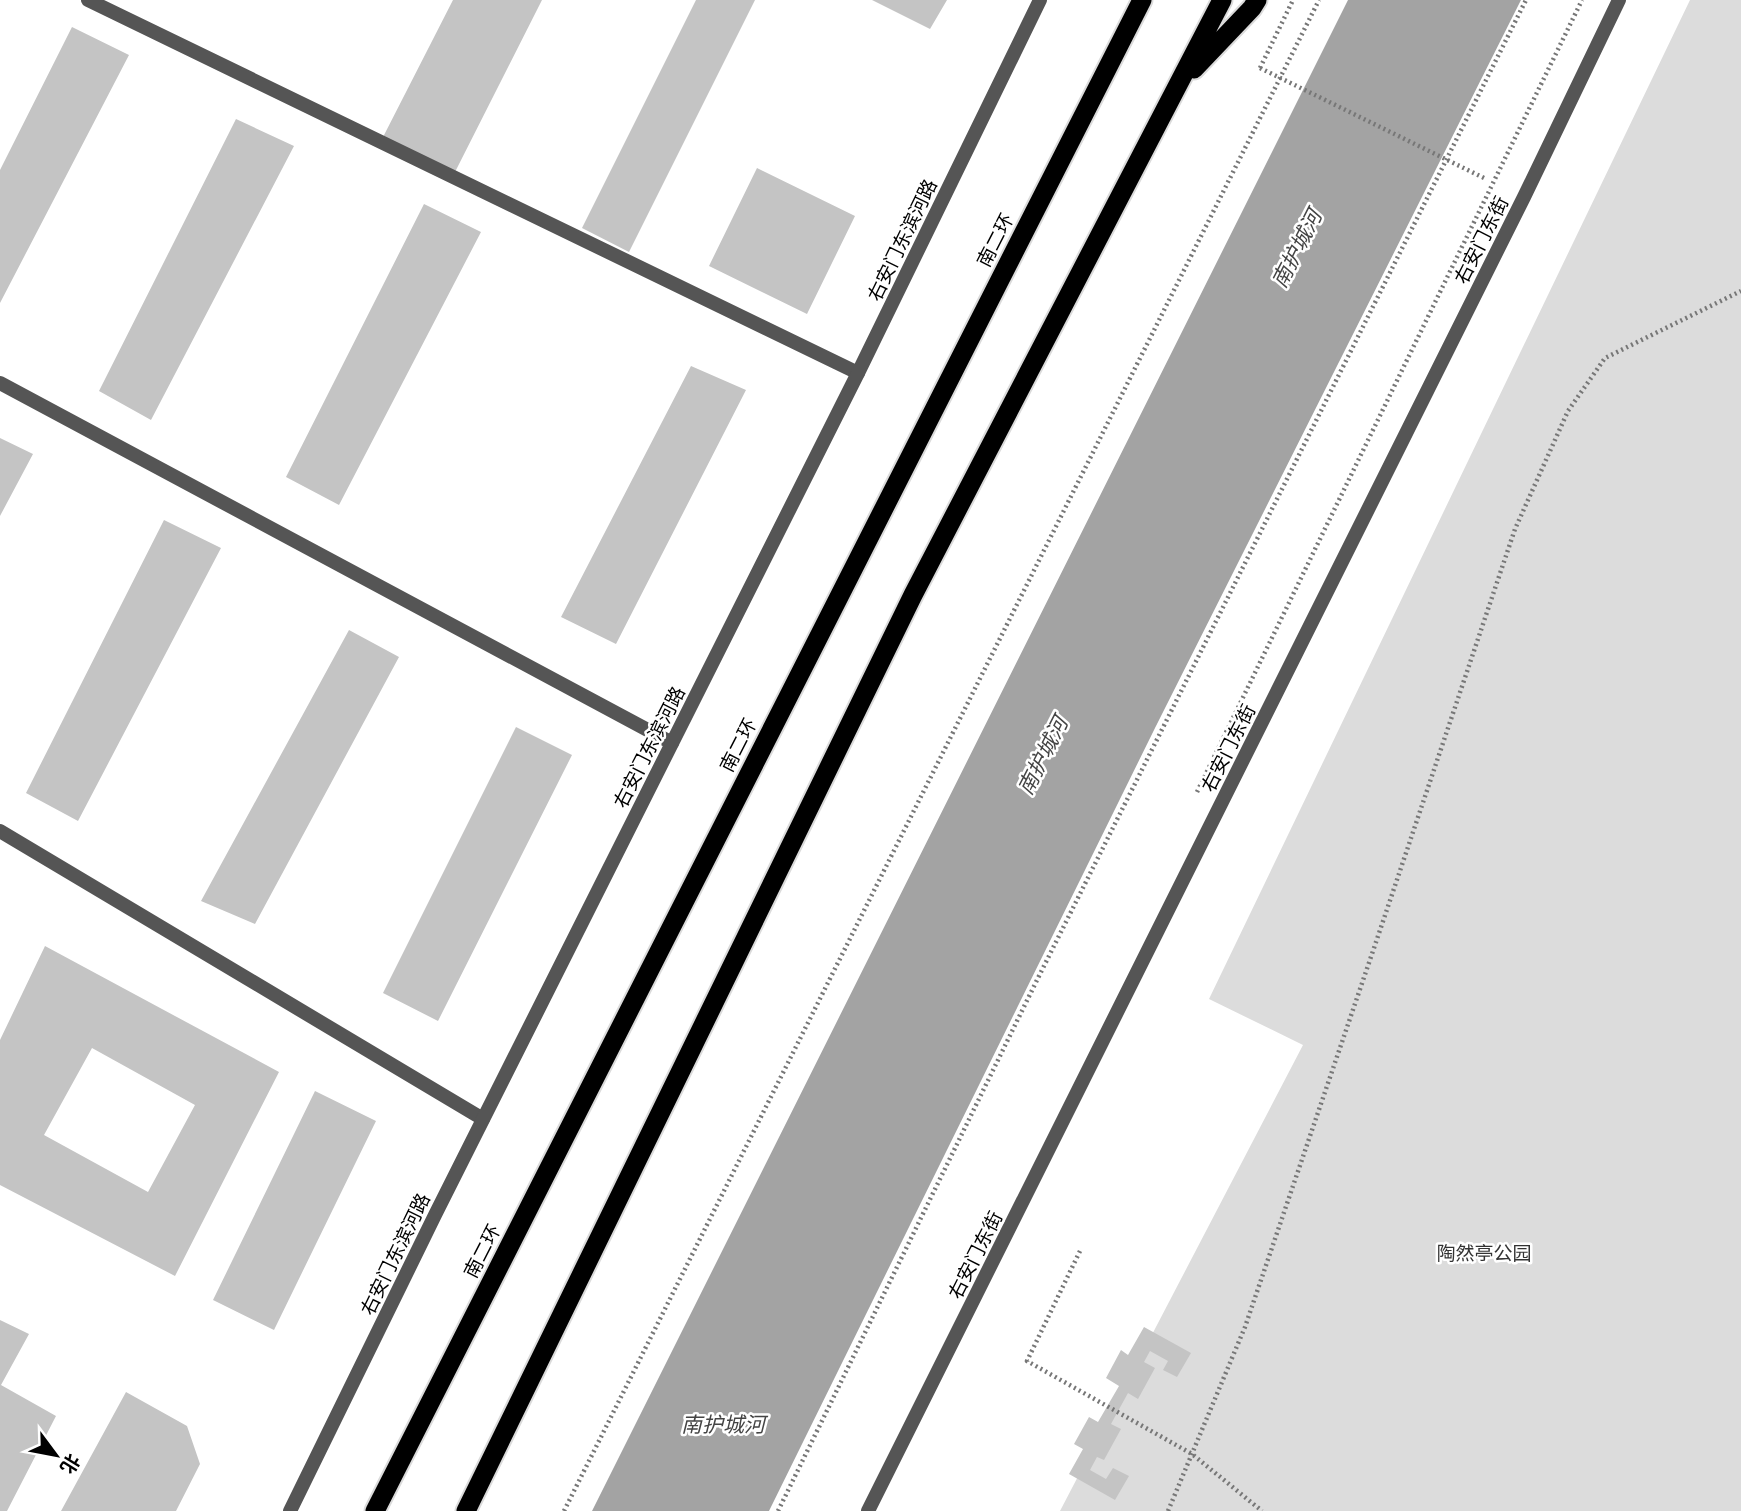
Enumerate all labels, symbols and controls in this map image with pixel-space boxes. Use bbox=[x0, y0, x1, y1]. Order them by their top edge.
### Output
street label: 右安门东滨河路 bbox=[862, 175, 942, 305]
street label: 右安门东街 bbox=[1449, 192, 1513, 288]
water label: 南护城河 bbox=[1265, 202, 1329, 292]
street label: 南二环 bbox=[971, 209, 1019, 271]
street label: 右安门东滨河路 bbox=[608, 682, 690, 812]
street label: 右安门东街 bbox=[1196, 700, 1260, 796]
water label: 南护城河 bbox=[1011, 709, 1075, 799]
street label: 南二环 bbox=[714, 714, 762, 776]
street label: 右安门东滨河路 bbox=[355, 1189, 435, 1319]
street label: 右安门东街 bbox=[943, 1207, 1007, 1303]
street label: 南二环 bbox=[458, 1220, 506, 1282]
park label: 陶然亭公园 bbox=[1436, 1241, 1532, 1265]
water label: 南护城河 bbox=[681, 1411, 769, 1437]
north arrow bbox=[21, 1420, 91, 1490]
text: 北 bbox=[55, 1450, 86, 1478]

